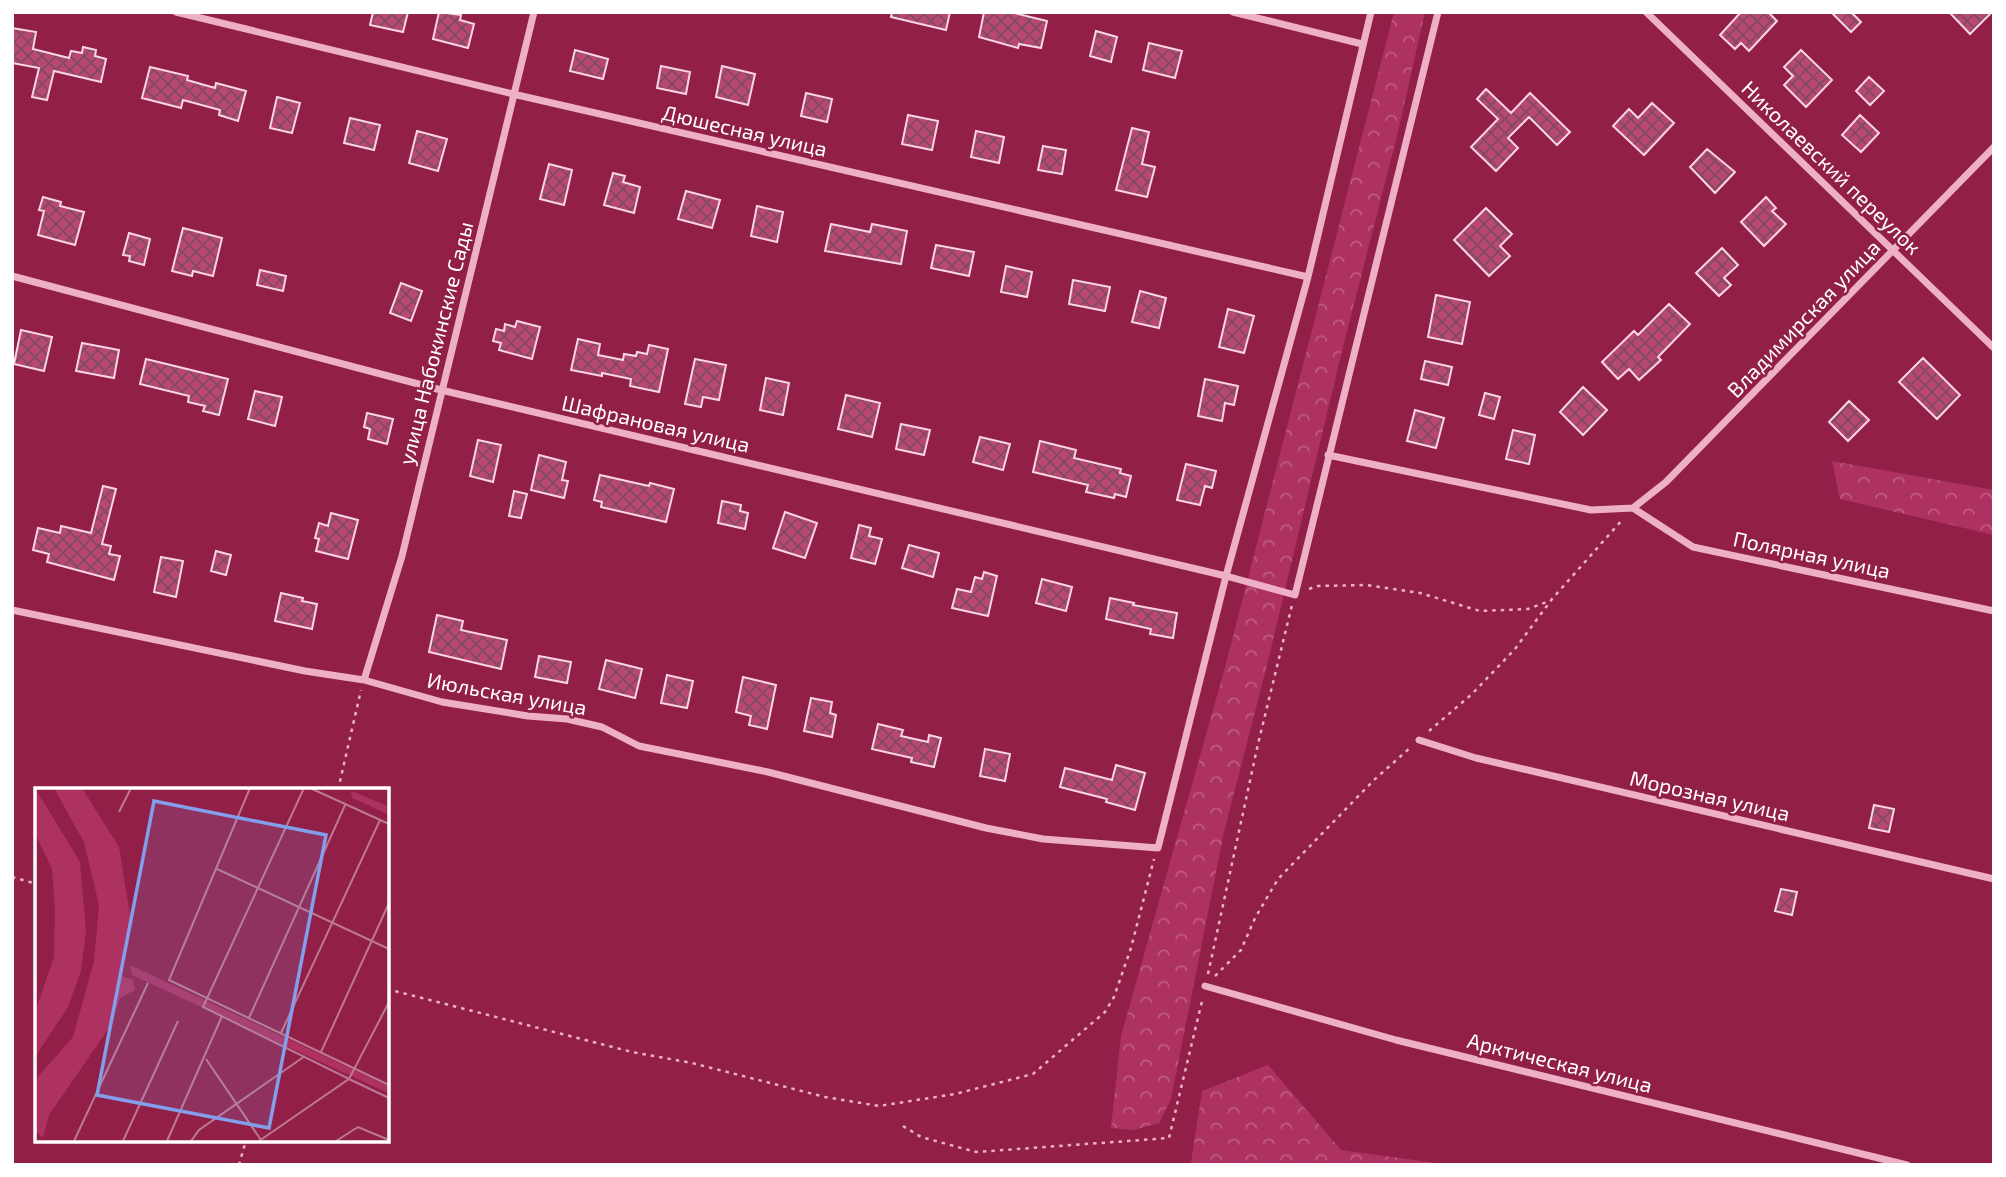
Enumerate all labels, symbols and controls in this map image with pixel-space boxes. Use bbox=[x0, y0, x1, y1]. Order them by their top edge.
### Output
street label: Николаевский переулок bbox=[1737, 75, 1927, 260]
street label: Дюшесная улица bbox=[660, 99, 830, 162]
street label: улица Набокинские Сады bbox=[393, 219, 478, 467]
street label: Владимирская улица bbox=[1721, 234, 1885, 403]
street label: Шафрановая улица bbox=[559, 389, 752, 458]
street label: Полярная улица bbox=[1731, 525, 1893, 584]
street label: Июльская улица bbox=[425, 667, 589, 720]
street label: Морозная улица bbox=[1627, 764, 1792, 827]
inset map bbox=[35, 788, 388, 1142]
street label: Арктическая улица bbox=[1465, 1027, 1655, 1098]

